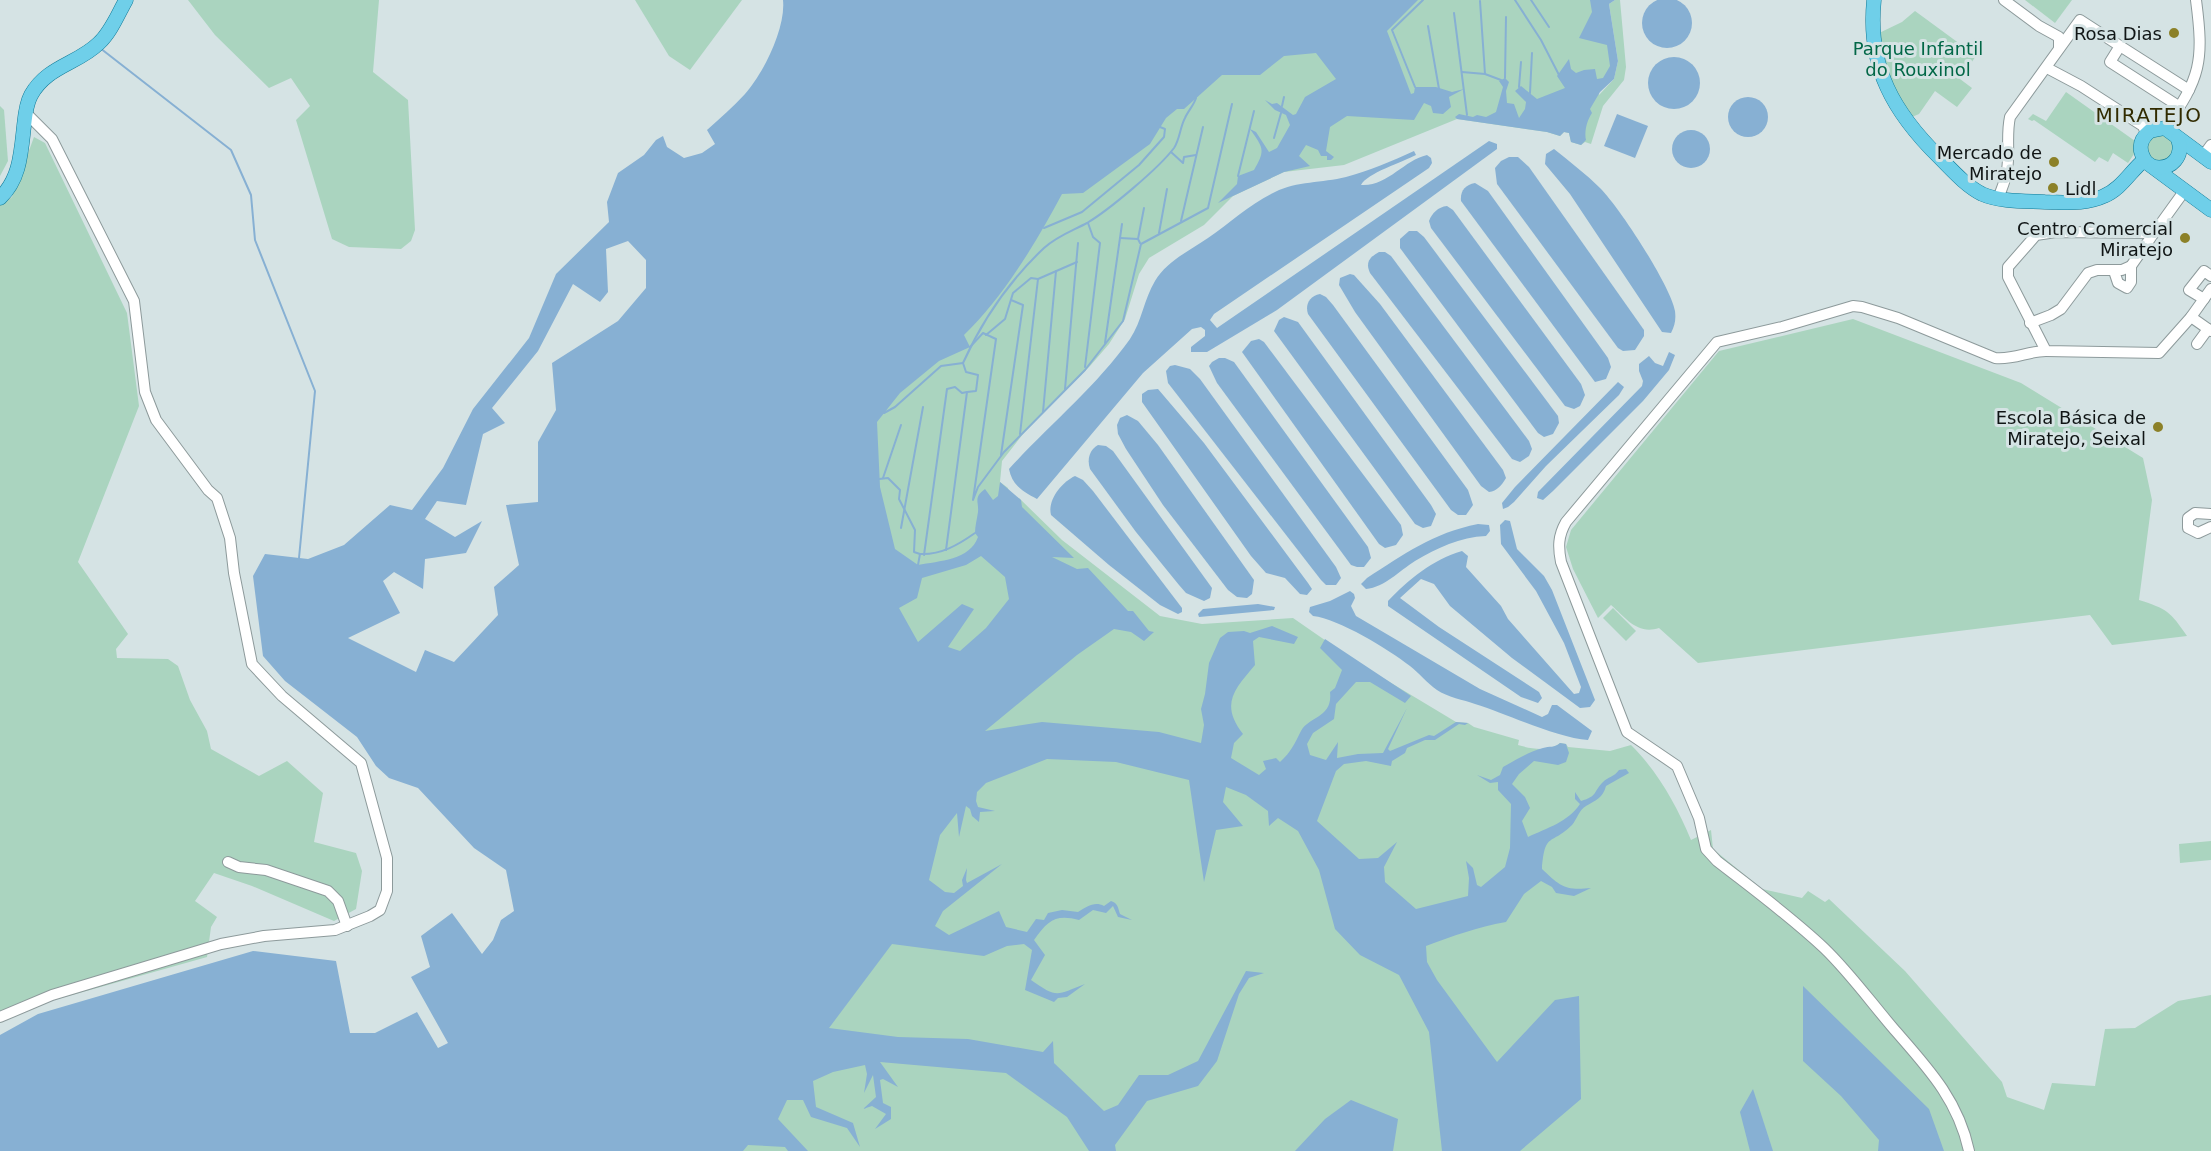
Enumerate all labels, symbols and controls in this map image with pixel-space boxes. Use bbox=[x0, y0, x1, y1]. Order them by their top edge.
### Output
place label: Rosa Dias bbox=[2074, 23, 2162, 44]
marker: Rosa Dias bbox=[2167, 26, 2181, 40]
park label: Parque Infantil do Rouxinol bbox=[1853, 38, 1983, 80]
district label: MIRATEJO bbox=[2096, 103, 2202, 127]
place label: Mercado de Miratejo bbox=[1937, 142, 2042, 184]
marker: Mercado de Miratejo bbox=[2047, 155, 2061, 169]
place label: Lidl bbox=[2065, 178, 2096, 199]
marker: Lidl bbox=[2046, 181, 2060, 195]
place label: Centro Comercial Miratejo bbox=[2017, 218, 2173, 260]
marker: Centro Comercial Miratejo bbox=[2178, 231, 2192, 245]
place label: Escola Básica de Miratejo, Seixal bbox=[1996, 407, 2146, 449]
marker: Escola Básica de Miratejo, Seixal bbox=[2151, 420, 2165, 434]

